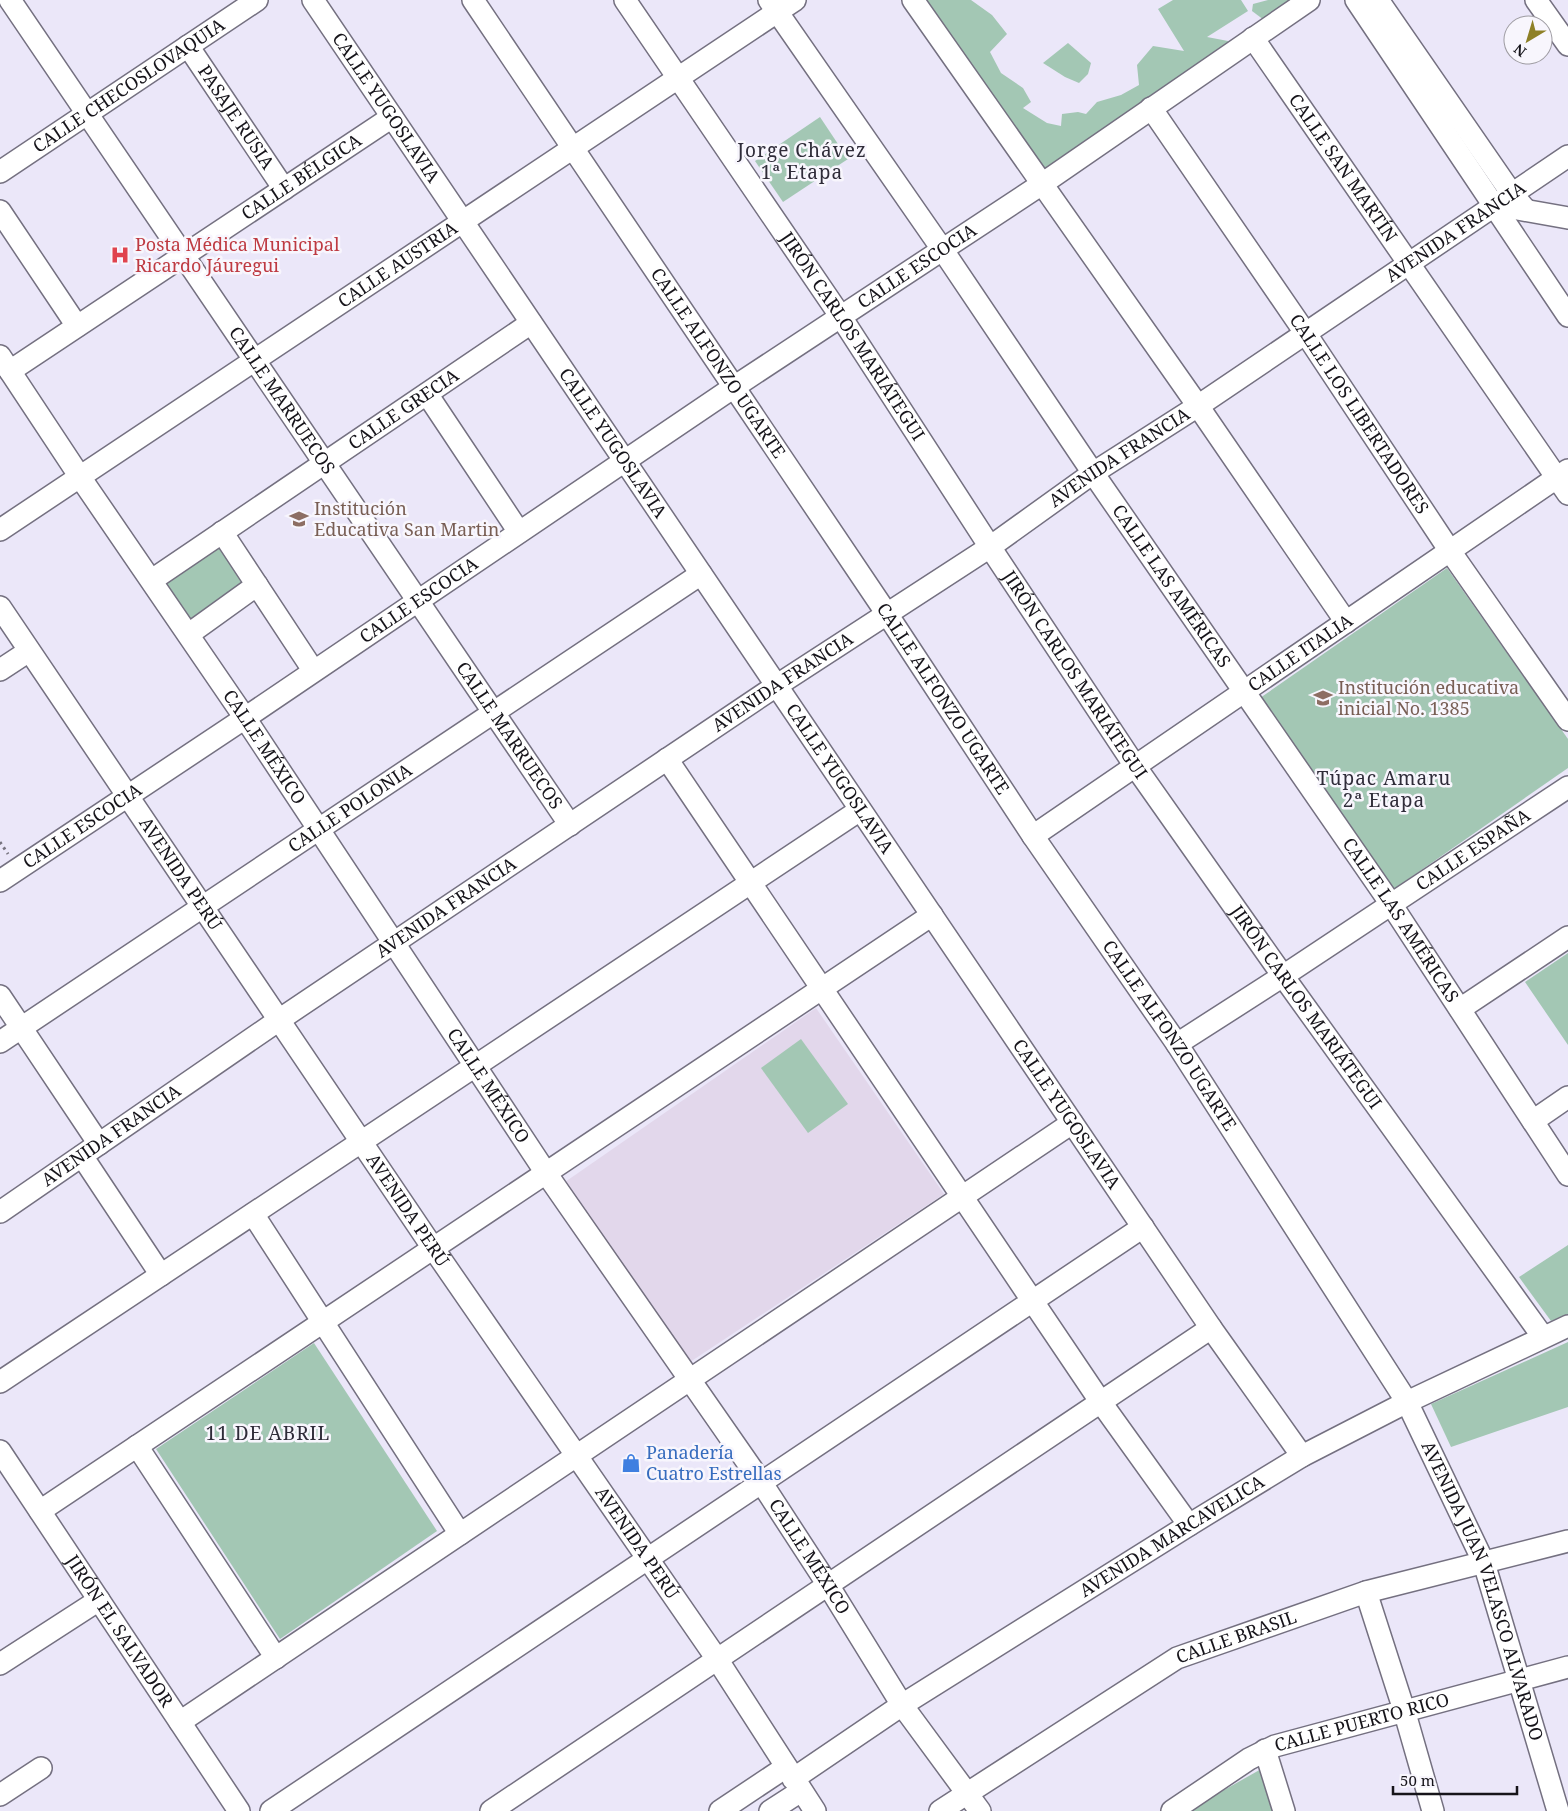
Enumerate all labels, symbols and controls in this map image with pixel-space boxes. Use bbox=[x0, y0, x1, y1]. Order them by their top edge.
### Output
street label: CALLE CHECOSLOVAQUIA bbox=[28, 12, 229, 158]
north arrow bbox=[1503, 15, 1553, 65]
street label: CALLE YUGOSLAVIA bbox=[327, 27, 446, 187]
text: N bbox=[1509, 40, 1530, 62]
street label: PASAJE RUSIA bbox=[193, 60, 281, 174]
street label: CALLE SAN MARTÍN bbox=[1284, 89, 1403, 247]
street label: CALLE BÉLGICA bbox=[236, 128, 366, 225]
district label: Jorge Chávez 1ª Etapa bbox=[736, 137, 867, 185]
street label: AVENIDA FRANCIA bbox=[1380, 175, 1530, 287]
street label: CALLE AUSTRIA bbox=[333, 215, 462, 313]
street label: CALLE ESCOCIA bbox=[852, 217, 981, 313]
street label: JIRÓN CARLOS MARIÁTEGUI bbox=[775, 226, 931, 445]
place label: Posta Médica Municipal Ricardo Jáuregui bbox=[135, 232, 340, 277]
hospital icon: Posta Médica Municipal Ricardo Jáuregui bbox=[109, 244, 131, 266]
street label: CALLE ALFONZO UGARTE bbox=[646, 263, 791, 462]
street label: CALLE LOS LIBERTADORES bbox=[1285, 309, 1435, 518]
street label: CALLE MARRUECOS bbox=[224, 321, 341, 478]
street label: CALLE GRECIA bbox=[343, 362, 463, 455]
street label: CALLE YUGOSLAVIA bbox=[554, 363, 673, 523]
street label: AVENIDA FRANCIA bbox=[1043, 401, 1194, 512]
place label: Institución Educativa San Martin bbox=[314, 496, 500, 541]
street label: CALLE LAS AMÉRICAS bbox=[1107, 499, 1237, 672]
school or university icon: Institución Educativa San Martin bbox=[288, 508, 310, 530]
street label: CALLE ESCOCIA bbox=[354, 551, 482, 648]
street label: JIRÓN CARLOS MARIÁTEGUI bbox=[997, 565, 1153, 783]
street label: CALLE ALFONZO UGARTE bbox=[872, 598, 1015, 799]
street label: CALLE ITALIA bbox=[1243, 608, 1357, 697]
street label: AVENIDA FRANCIA bbox=[707, 626, 857, 737]
street label: CALLE MARRUECOS bbox=[451, 656, 569, 814]
place label: Institución educativa inicial No. 1385 bbox=[1338, 675, 1519, 720]
street label: CALLE MÉXICO bbox=[218, 685, 312, 809]
school or university icon: Institución educativa inicial No. 1385 bbox=[1312, 687, 1334, 709]
street label: CALLE YUGOSLAVIA bbox=[781, 698, 900, 858]
street label: CALLE POLONIA bbox=[283, 757, 416, 857]
district label: Túpac Amaru 2ª Etapa bbox=[1317, 765, 1451, 813]
street label: CALLE ESCOCIA bbox=[18, 777, 146, 874]
street label: CALLE ESPAÑA bbox=[1411, 802, 1535, 896]
street label: AVENIDA PERÚ bbox=[134, 812, 228, 935]
street label: CALLE LAS AMÉRICAS bbox=[1338, 832, 1465, 1007]
street label: AVENIDA FRANCIA bbox=[371, 851, 521, 963]
street label: JIRÓN CARLOS MARIÁTEGUI bbox=[1225, 899, 1388, 1113]
street label: CALLE ALFONZO UGARTE bbox=[1098, 935, 1243, 1135]
street label: CALLE MÉXICO bbox=[442, 1023, 536, 1147]
street label: CALLE YUGOSLAVIA bbox=[1008, 1034, 1127, 1194]
street label: AVENIDA FRANCIA bbox=[36, 1078, 185, 1191]
street label: AVENIDA PERÚ bbox=[362, 1148, 455, 1271]
district label: 11 DE ABRIL bbox=[206, 1420, 330, 1446]
street label: AVENIDA JUAN VELASCO ALVARADO bbox=[1416, 1437, 1549, 1744]
place label: Panadería Cuatro Estrellas bbox=[646, 1440, 782, 1485]
shop icon: Panadería Cuatro Estrellas bbox=[620, 1452, 642, 1474]
street label: AVENIDA MARCAVELICA bbox=[1074, 1469, 1269, 1602]
street label: AVENIDA PERÚ bbox=[590, 1481, 685, 1603]
street label: CALLE MÉXICO bbox=[764, 1494, 856, 1619]
street label: JIRÓN EL SALVADOR bbox=[61, 1549, 180, 1711]
street label: CALLE BRASIL bbox=[1173, 1604, 1300, 1668]
street label: CALLE PUERTO RICO bbox=[1272, 1687, 1452, 1757]
scale bar bbox=[1393, 1764, 1517, 1796]
text: 50 m bbox=[1400, 1770, 1435, 1790]

